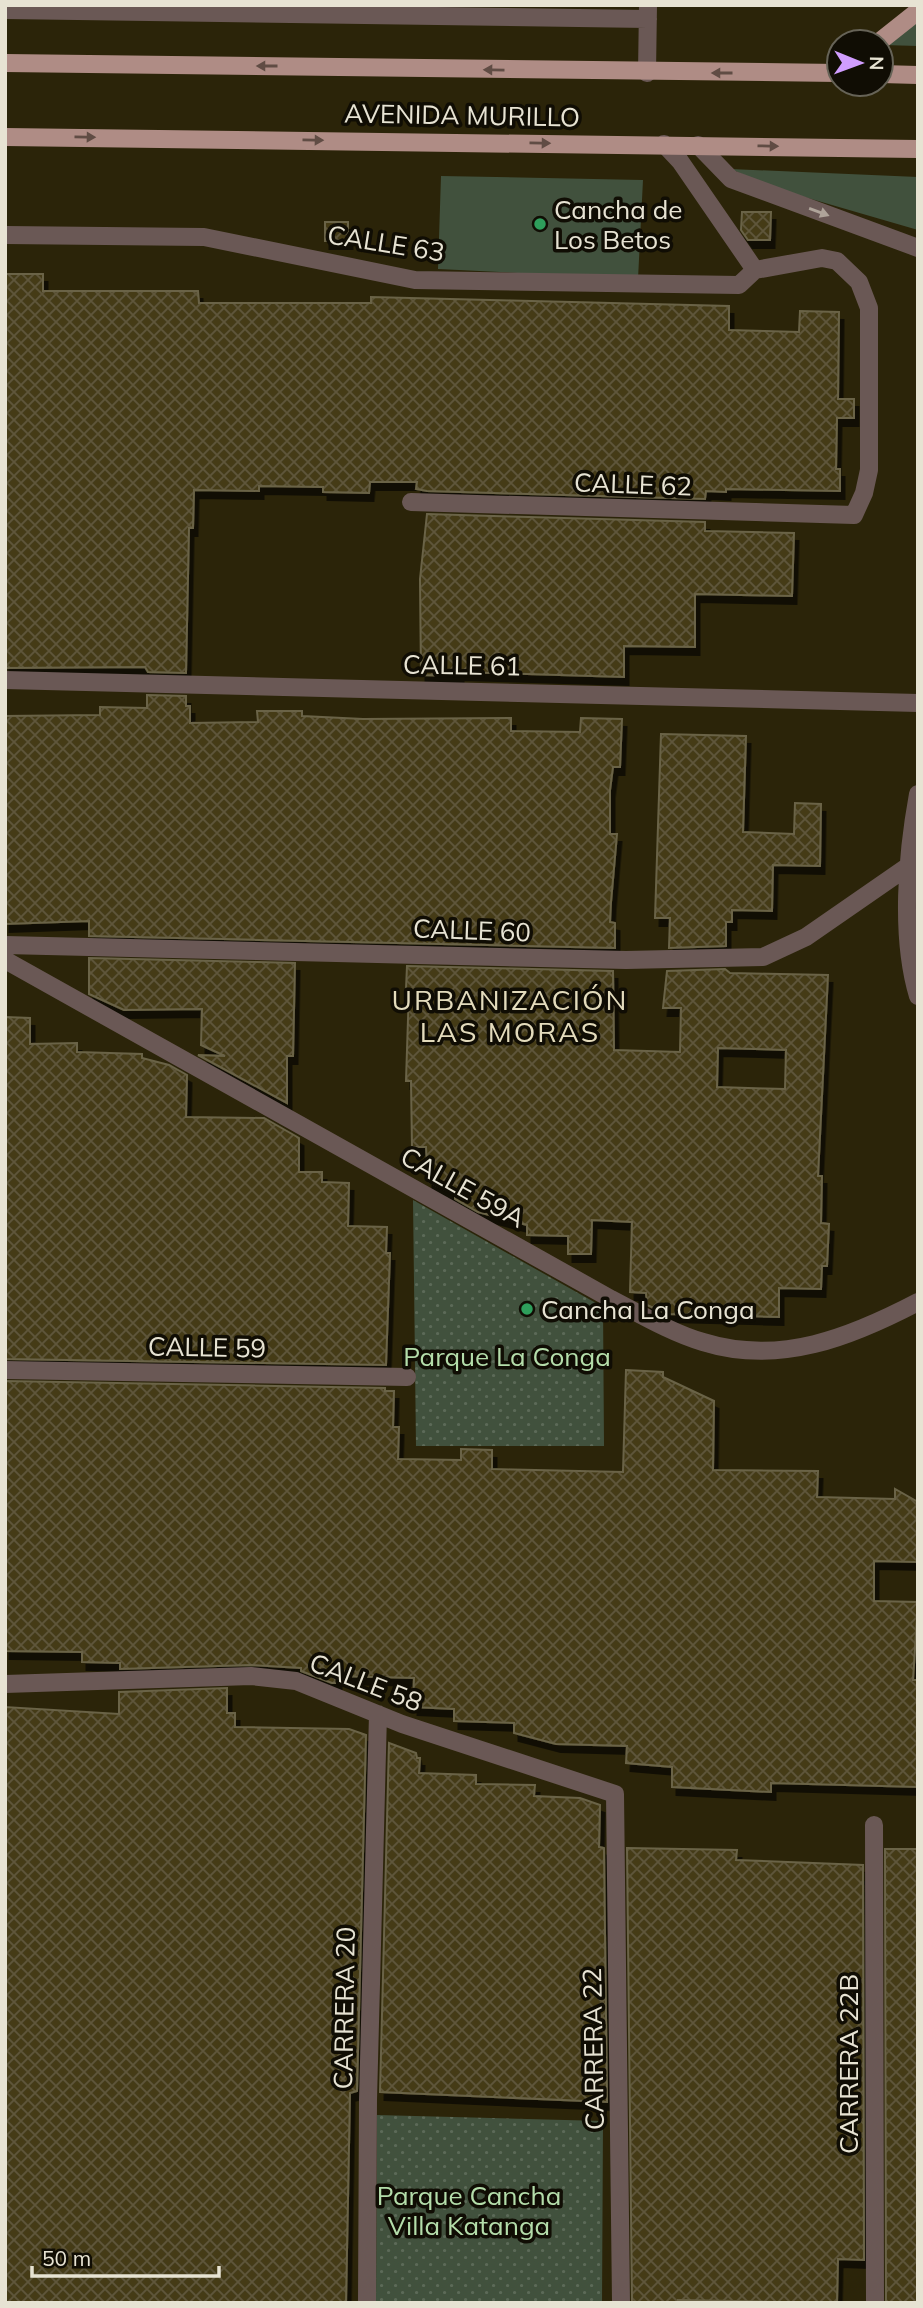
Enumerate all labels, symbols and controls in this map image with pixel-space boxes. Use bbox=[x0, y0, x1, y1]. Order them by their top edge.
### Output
north arrow bbox=[825, 28, 895, 98]
text: N bbox=[865, 56, 889, 71]
one-way arrow bbox=[256, 60, 278, 72]
one-way arrow bbox=[483, 65, 505, 76]
one-way arrow bbox=[711, 67, 733, 79]
street label: AVENIDA MURILLO bbox=[344, 96, 580, 134]
one-way arrow bbox=[75, 131, 97, 142]
one-way arrow bbox=[302, 134, 324, 145]
one-way arrow bbox=[530, 137, 552, 148]
one-way arrow bbox=[757, 140, 779, 152]
place label: Cancha de Los Betos bbox=[554, 193, 682, 256]
one-way arrow bbox=[809, 207, 830, 218]
marker: Cancha de Los Betos bbox=[532, 216, 548, 232]
street label: CALLE 63 bbox=[325, 217, 447, 269]
street label: CALLE 62 bbox=[573, 465, 693, 503]
street label: CALLE 61 bbox=[403, 647, 521, 683]
street label: CALLE 60 bbox=[412, 911, 532, 949]
district label: URBANIZACIÓN LAS MORAS bbox=[392, 982, 628, 1049]
street label: CALLE 59A bbox=[395, 1139, 531, 1235]
place label: Cancha La Conga bbox=[541, 1293, 754, 1326]
marker: Cancha La Conga bbox=[519, 1301, 535, 1317]
street label: CALLE 59 bbox=[148, 1329, 266, 1365]
park label: Parque La Conga bbox=[403, 1340, 611, 1373]
street label: CALLE 58 bbox=[305, 1645, 427, 1719]
street label: CARRERA 20 bbox=[326, 1926, 362, 2090]
street label: CARRERA 22 bbox=[575, 1967, 611, 2131]
street label: CARRERA 22B bbox=[832, 1974, 865, 2154]
park label: Parque Cancha Villa Katanga bbox=[377, 2179, 561, 2242]
scale bar bbox=[32, 2234, 219, 2278]
text: 50 m bbox=[42, 2245, 91, 2271]

